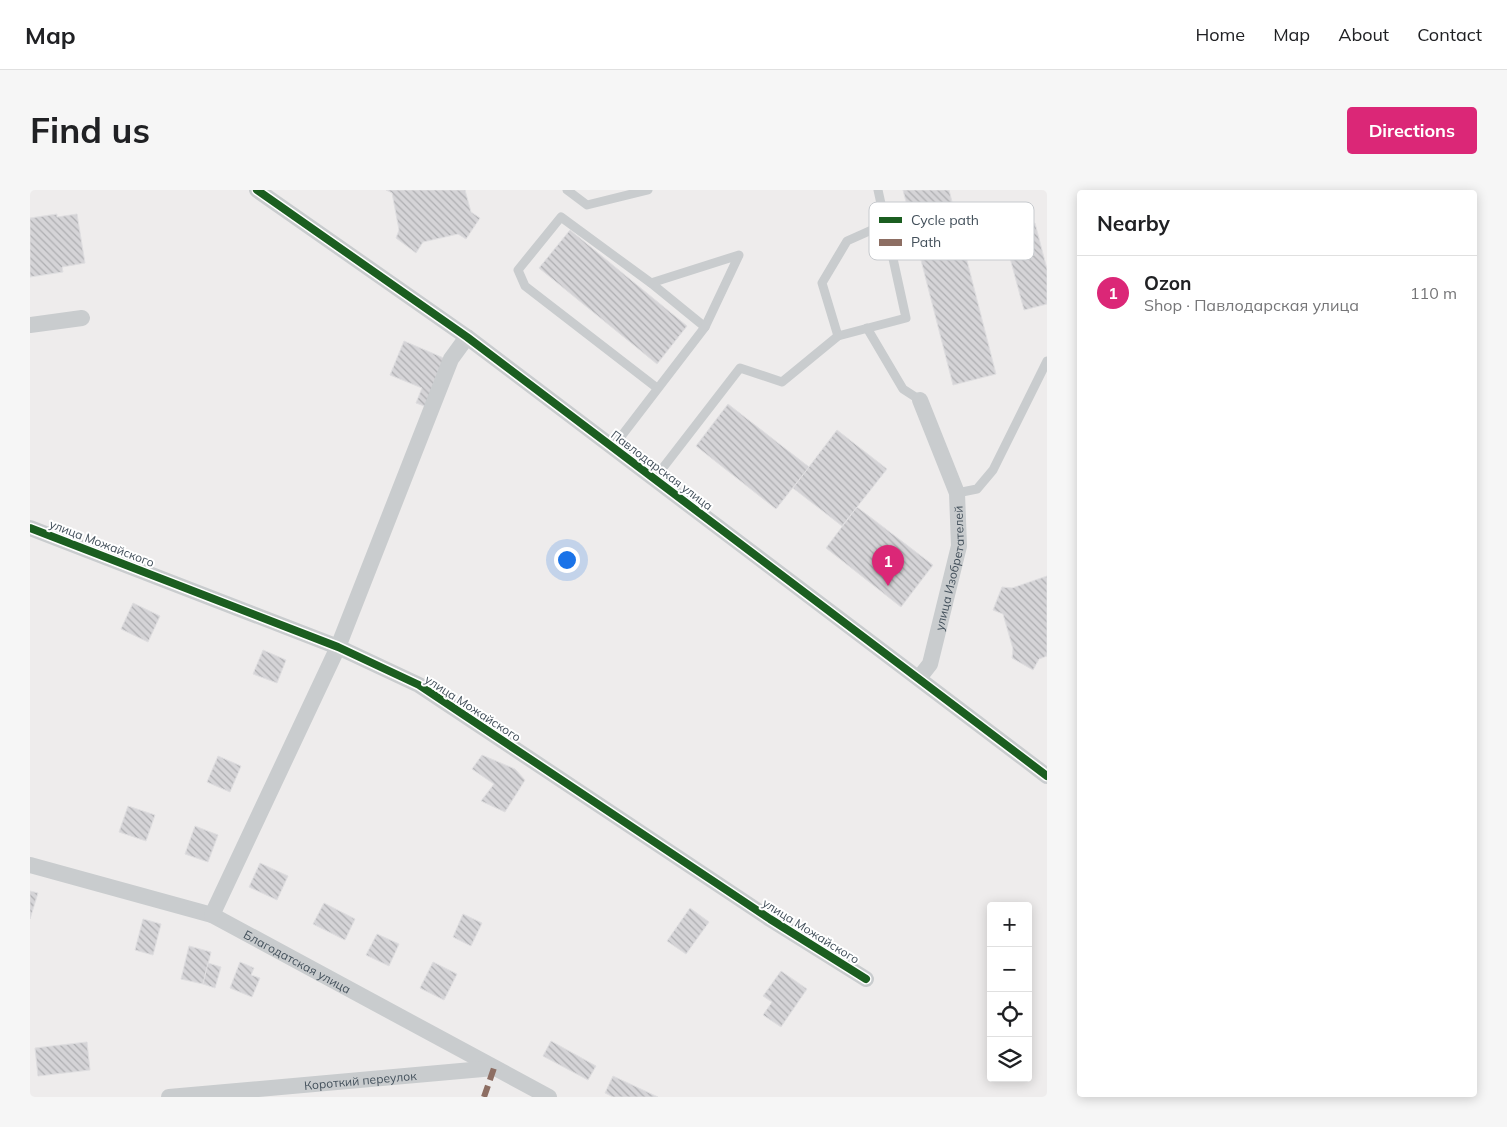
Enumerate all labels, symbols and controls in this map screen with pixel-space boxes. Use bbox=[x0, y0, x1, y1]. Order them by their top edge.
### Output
text: Map bbox=[25, 20, 76, 50]
text: Home bbox=[1195, 23, 1245, 46]
text: Map bbox=[1273, 23, 1310, 46]
text: About bbox=[1338, 23, 1389, 46]
text: Contact bbox=[1417, 23, 1482, 46]
button: Directions bbox=[1347, 107, 1477, 154]
text: Find us bbox=[30, 108, 150, 152]
legend bbox=[869, 202, 1034, 260]
text: Nearby bbox=[1097, 210, 1170, 236]
text: Cycle path bbox=[911, 211, 979, 229]
text: Path bbox=[911, 233, 941, 251]
text: Ozon bbox=[1144, 271, 1191, 295]
text: 1 bbox=[1108, 283, 1118, 303]
text: 110 m bbox=[1410, 283, 1457, 303]
text: Shop · Павлодарская улица bbox=[1144, 295, 1359, 315]
street label: Павлодарская улица bbox=[608, 427, 716, 513]
street label: улица Изобретателей bbox=[931, 506, 966, 632]
street label: улица Можайского bbox=[47, 516, 157, 570]
pin: 1 bbox=[872, 545, 904, 586]
your location bbox=[554, 547, 580, 573]
street label: улица Можайского bbox=[422, 671, 524, 745]
street label: улица Можайского bbox=[760, 895, 862, 967]
map controls bbox=[987, 902, 1032, 1082]
button: + bbox=[987, 902, 1032, 947]
street label: Благодатская улица bbox=[241, 926, 354, 996]
button: − bbox=[987, 947, 1032, 992]
button: locate bbox=[987, 992, 1032, 1037]
button: layers bbox=[987, 1037, 1032, 1082]
street label: Короткий переулок bbox=[303, 1067, 418, 1092]

